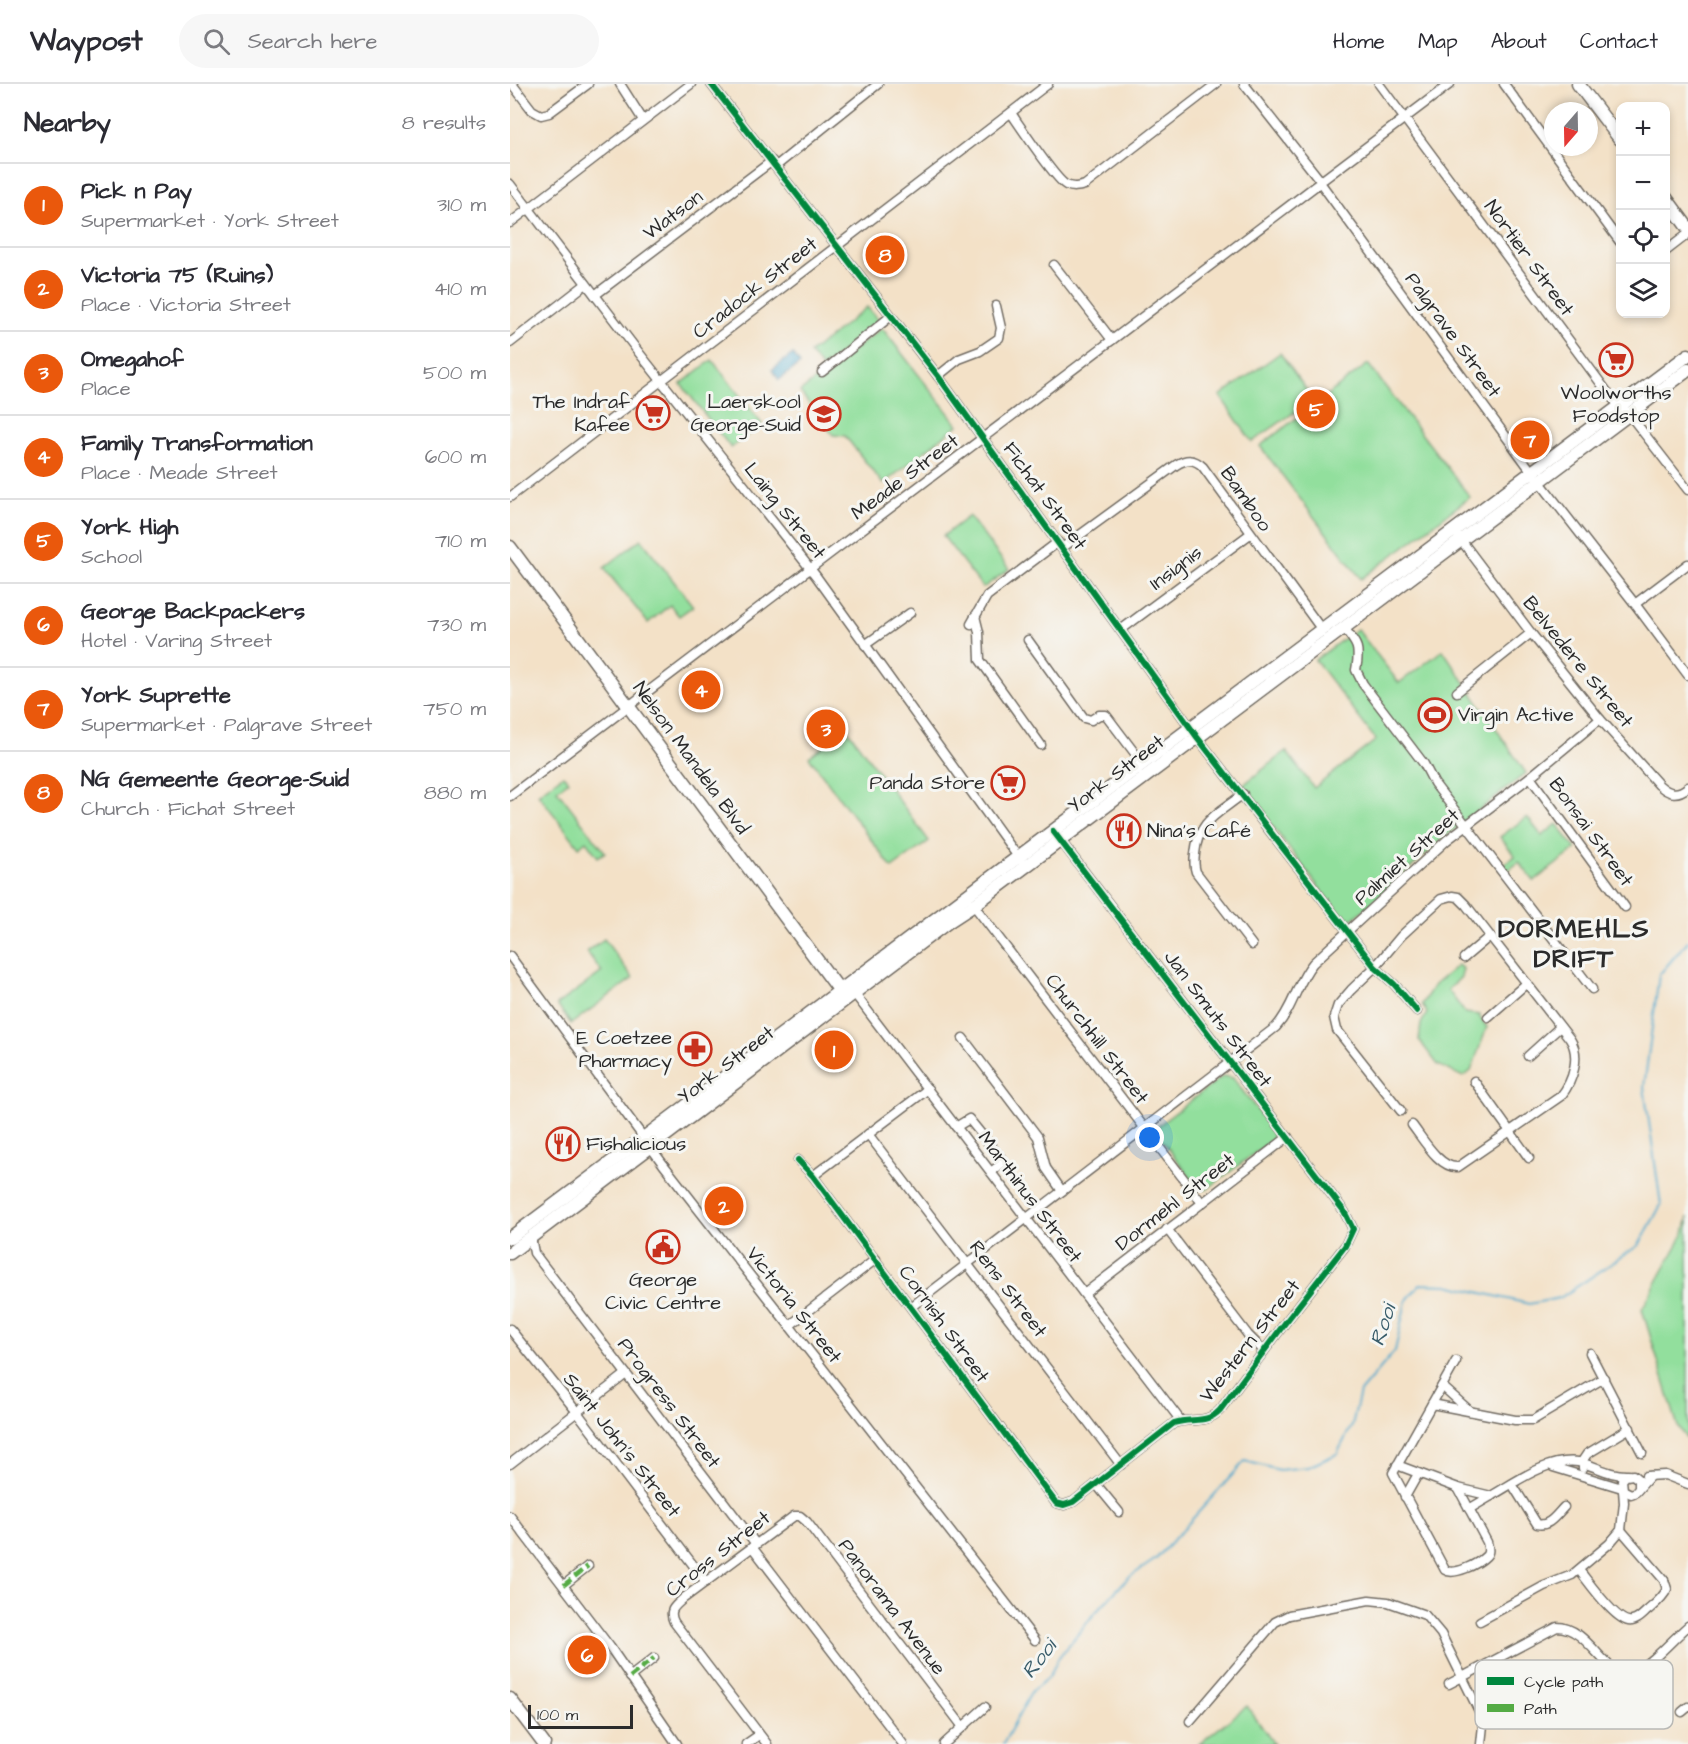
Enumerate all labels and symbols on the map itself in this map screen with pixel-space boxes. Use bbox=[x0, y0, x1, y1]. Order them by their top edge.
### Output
north arrow bbox=[1544, 102, 1598, 156]
street label: Watson bbox=[637, 183, 709, 247]
street label: Nortier Street bbox=[1477, 194, 1581, 322]
street label: Cradock Street bbox=[687, 230, 823, 346]
pin: 8 bbox=[866, 232, 904, 278]
street label: Palgrave Street bbox=[1397, 267, 1508, 404]
supermarket icon: Woolworths Foodstop bbox=[1598, 342, 1634, 378]
place label: Woolworths Foodstop bbox=[1561, 379, 1671, 430]
pin: 5 bbox=[1296, 386, 1336, 432]
place label: The Indraf Kafee bbox=[532, 388, 630, 439]
place label: Laerskool George-Suid bbox=[690, 388, 801, 440]
supermarket icon: The Indraf Kafee bbox=[635, 395, 671, 431]
school or university icon: Laerskool George-Suid bbox=[806, 396, 842, 432]
pin: 7 bbox=[1510, 418, 1550, 462]
street label: Meade Street bbox=[845, 427, 965, 527]
street label: Fichat Street bbox=[996, 436, 1094, 556]
street label: Laing Street bbox=[737, 457, 833, 566]
street label: Bamboo bbox=[1213, 461, 1279, 537]
street label: Insignis bbox=[1144, 539, 1209, 598]
street label: Belvedere Street bbox=[1516, 590, 1640, 734]
pin: 4 bbox=[682, 668, 720, 712]
street label: Nelson Mandela Blvd bbox=[626, 676, 756, 840]
sports icon: Virgin Active bbox=[1417, 697, 1453, 733]
place label: Virgin Active bbox=[1458, 701, 1574, 730]
pin: 3 bbox=[806, 706, 846, 752]
street label: York Street bbox=[1062, 728, 1170, 820]
supermarket icon: Panda Store bbox=[990, 765, 1026, 801]
place label: Panda Store bbox=[870, 769, 985, 797]
street label: Bonsai Street bbox=[1542, 772, 1640, 892]
street label: Palmiet Street bbox=[1348, 802, 1466, 912]
restaurant icon: Nina's Café bbox=[1106, 813, 1142, 849]
place label: Nina's Café bbox=[1147, 817, 1251, 845]
district label: DORMEHLS DRIFT bbox=[1498, 911, 1650, 977]
street label: Jan Smuts Street bbox=[1157, 945, 1279, 1093]
street label: Churchhill Street bbox=[1039, 968, 1155, 1110]
street label: York Street bbox=[672, 1019, 780, 1111]
place label: E Coetzee Pharmacy bbox=[576, 1024, 672, 1076]
pin: 1 bbox=[814, 1028, 854, 1072]
pharmacy icon: E Coetzee Pharmacy bbox=[677, 1031, 713, 1067]
your location bbox=[1135, 1123, 1164, 1152]
street label: Marthinus Street bbox=[971, 1125, 1089, 1269]
restaurant icon: Fishalicious bbox=[545, 1126, 581, 1162]
place label: Fishalicious bbox=[586, 1130, 686, 1158]
street label: Dormehl Street bbox=[1109, 1147, 1241, 1257]
pin: 2 bbox=[704, 1184, 744, 1228]
public building icon: George Civic Centre bbox=[645, 1229, 681, 1265]
street label: Rens Street bbox=[962, 1235, 1054, 1343]
street label: Victoria Street bbox=[739, 1241, 849, 1369]
street label: Cornish Street bbox=[892, 1259, 996, 1389]
place label: George Civic Centre bbox=[605, 1266, 721, 1317]
street label: Western Street bbox=[1193, 1274, 1307, 1408]
water label: Rooi bbox=[1363, 1298, 1404, 1349]
street label: Progress Street bbox=[610, 1332, 727, 1475]
street label: Saint John's Street bbox=[557, 1367, 687, 1523]
street label: Cross Street bbox=[660, 1504, 776, 1604]
street label: Panorama Avenue bbox=[831, 1533, 953, 1681]
water label: Rooi bbox=[1015, 1631, 1065, 1684]
pin: 6 bbox=[568, 1632, 607, 1678]
legend bbox=[1475, 1660, 1673, 1729]
text: Cycle path bbox=[1524, 1671, 1603, 1694]
text: Path bbox=[1524, 1698, 1557, 1720]
scale bar bbox=[528, 1702, 633, 1730]

